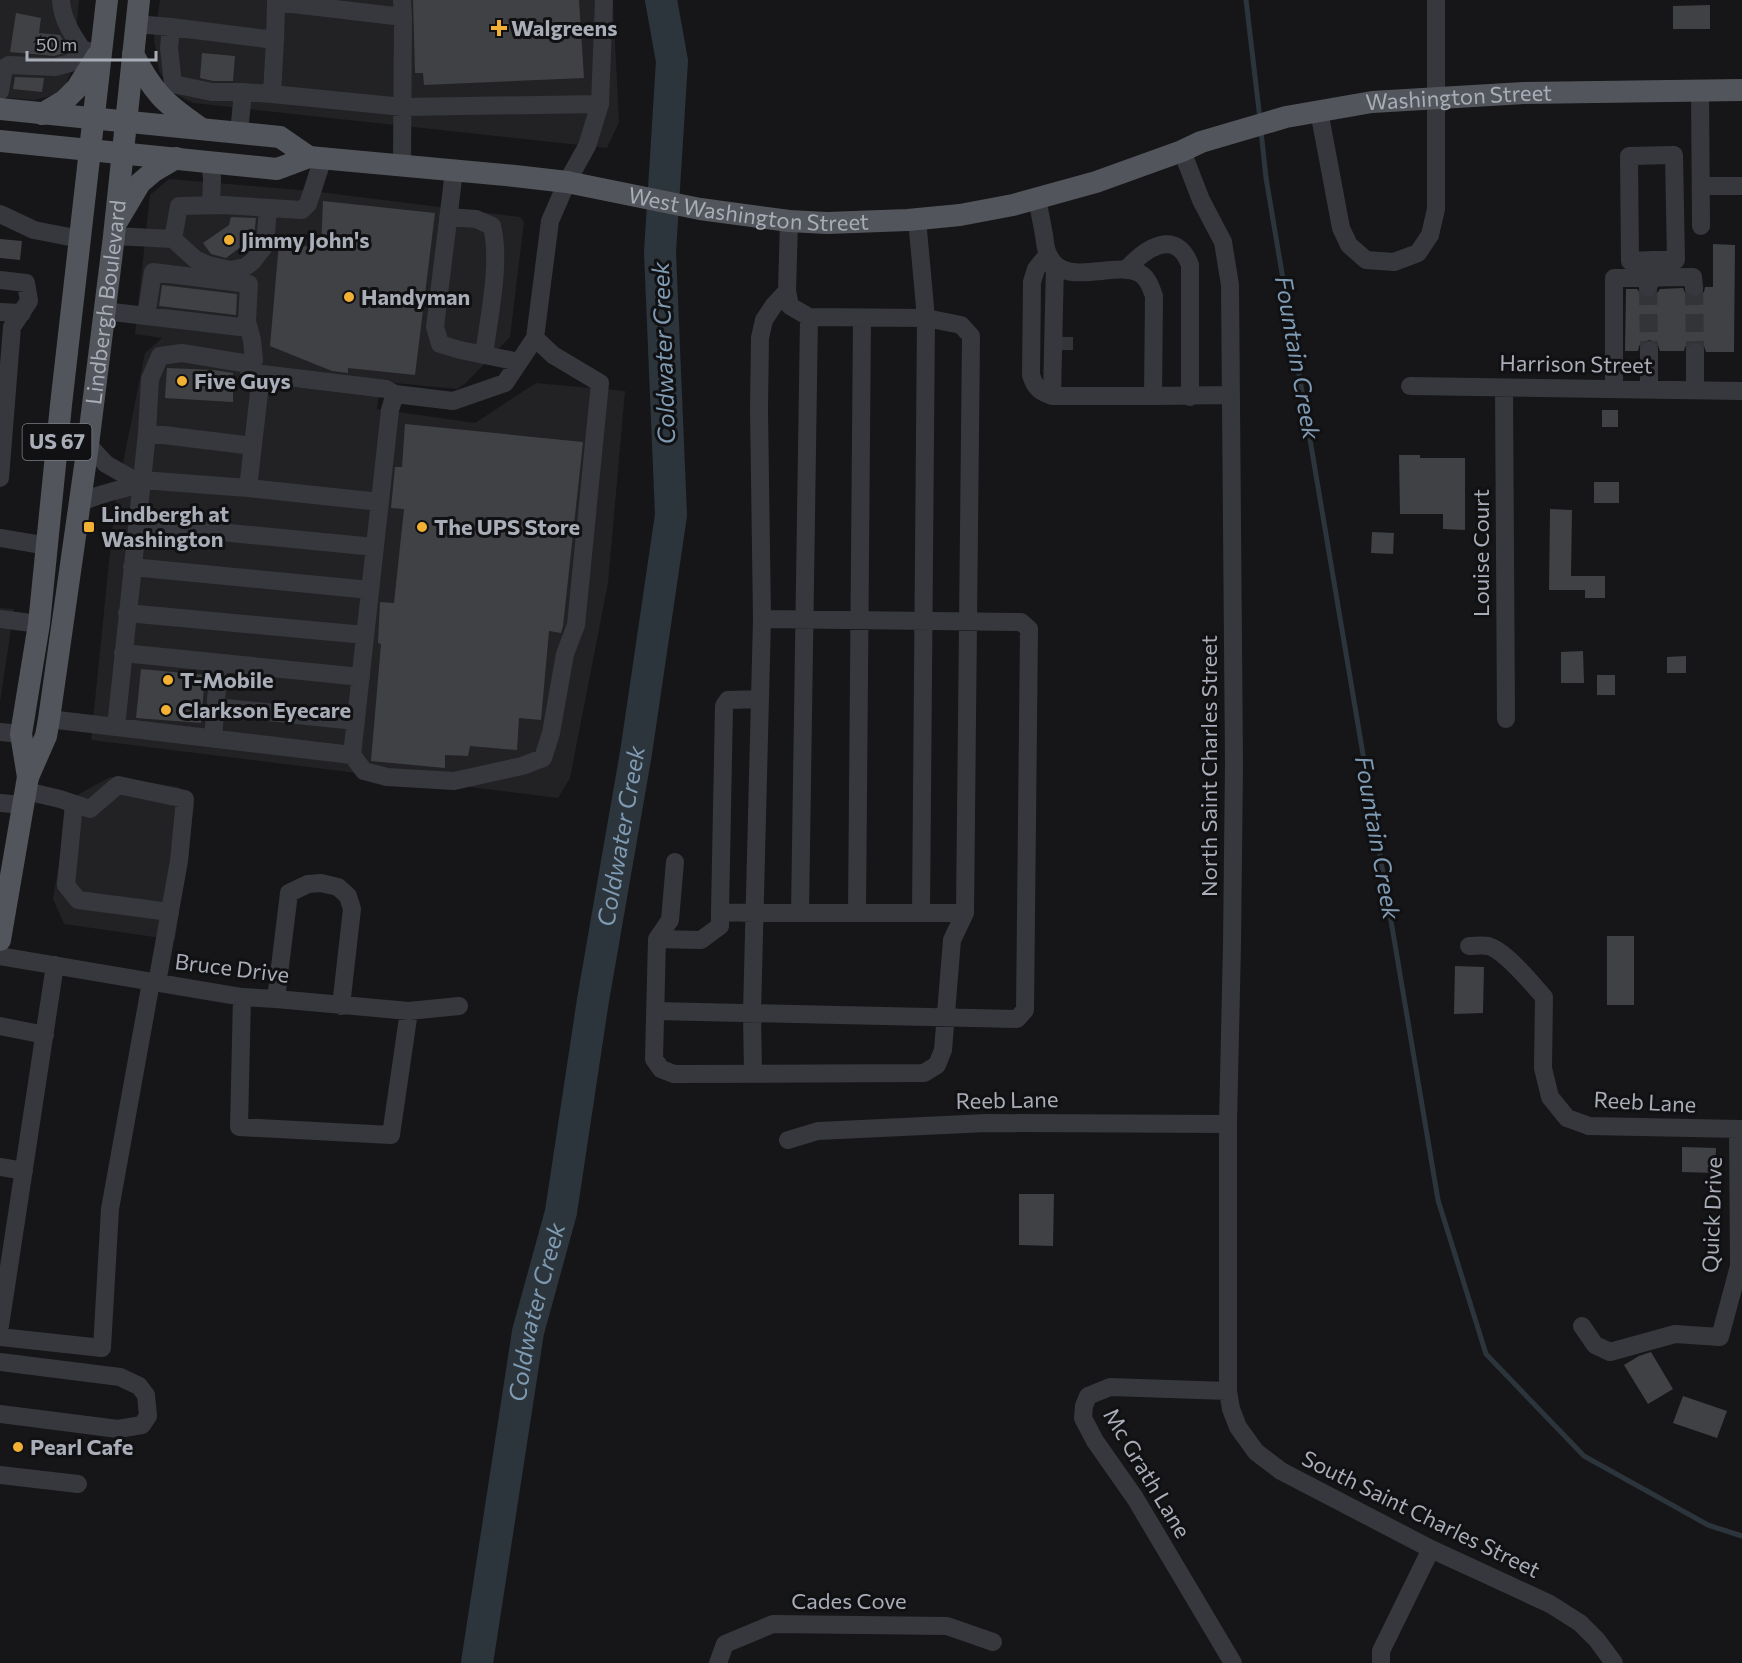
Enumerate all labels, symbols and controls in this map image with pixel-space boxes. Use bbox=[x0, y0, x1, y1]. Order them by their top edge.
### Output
place label: Walgreens bbox=[511, 14, 617, 41]
marker: Walgreens bbox=[492, 21, 506, 35]
scale bar bbox=[27, 24, 156, 62]
text: 50 m bbox=[36, 33, 77, 55]
street label: Washington Street bbox=[1365, 79, 1552, 115]
street label: West Washington Street bbox=[626, 181, 869, 236]
street label: Lindbergh Boulevard bbox=[79, 198, 131, 406]
place label: Jimmy John's bbox=[241, 226, 369, 253]
marker: Jimmy John's bbox=[222, 233, 236, 247]
water label: Coldwater Creek bbox=[645, 260, 680, 445]
water label: Fountain Creek bbox=[1270, 274, 1327, 443]
place label: Handyman bbox=[361, 283, 470, 310]
marker: Handyman bbox=[342, 290, 356, 304]
street label: Harrison Street bbox=[1499, 349, 1653, 378]
place label: Five Guys bbox=[194, 367, 291, 394]
marker: Five Guys bbox=[175, 374, 189, 388]
road number: US 67 bbox=[22, 424, 92, 460]
street label: Louise Court bbox=[1467, 489, 1494, 617]
place label: Lindbergh at Washington bbox=[101, 500, 229, 552]
place label: The UPS Store bbox=[434, 513, 580, 540]
marker: Lindbergh at Washington bbox=[82, 520, 96, 534]
marker: The UPS Store bbox=[415, 520, 429, 534]
street label: North Saint Charles Street bbox=[1195, 635, 1222, 897]
place label: T-Mobile bbox=[180, 666, 274, 693]
marker: T-Mobile bbox=[161, 673, 175, 687]
place label: Clarkson Eyecare bbox=[178, 696, 351, 723]
marker: Clarkson Eyecare bbox=[159, 703, 173, 717]
water label: Coldwater Creek bbox=[590, 743, 650, 929]
water label: Fountain Creek bbox=[1350, 754, 1407, 923]
street label: Bruce Drive bbox=[173, 947, 291, 988]
street label: Reeb Lane bbox=[955, 1085, 1059, 1114]
street label: Reeb Lane bbox=[1593, 1085, 1697, 1118]
street label: Quick Drive bbox=[1696, 1157, 1727, 1273]
water label: Coldwater Creek bbox=[501, 1218, 571, 1404]
street label: Mc Grath Lane bbox=[1098, 1403, 1197, 1542]
place label: Pearl Cafe bbox=[30, 1433, 133, 1460]
marker: Pearl Cafe bbox=[11, 1440, 25, 1454]
street label: South Saint Charles Street bbox=[1298, 1444, 1545, 1583]
street label: Cades Cove bbox=[791, 1587, 907, 1614]

